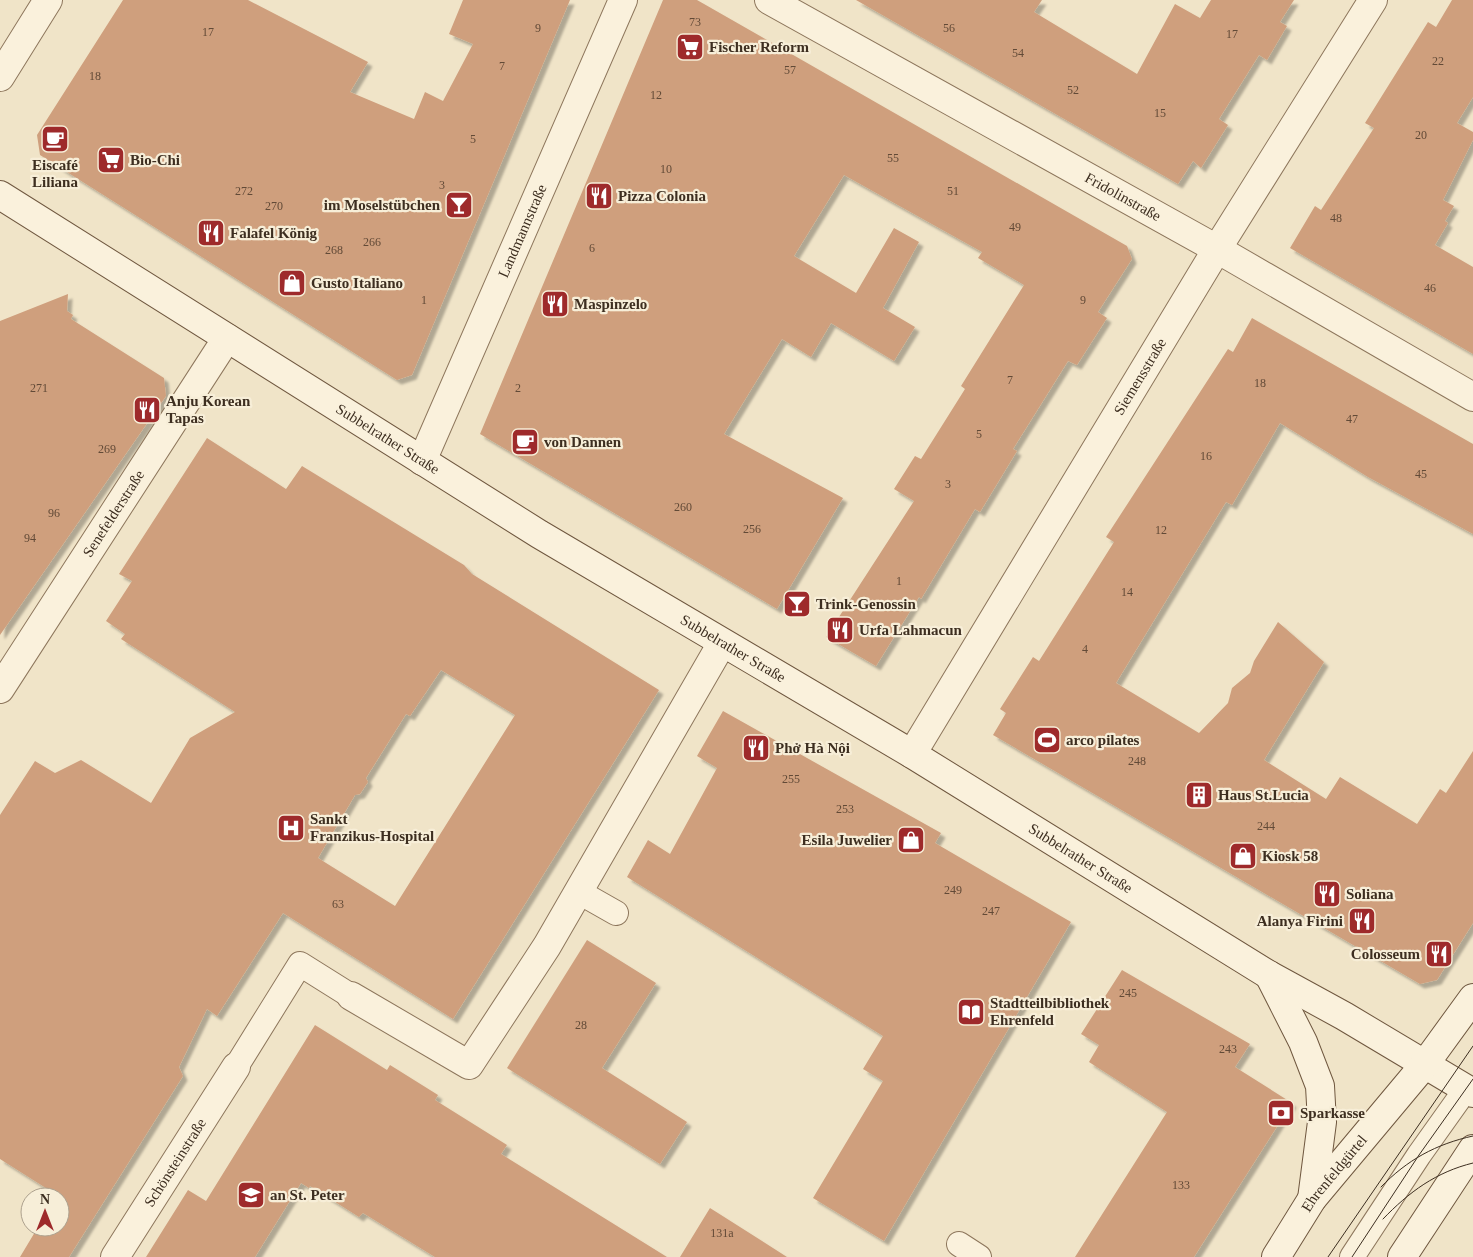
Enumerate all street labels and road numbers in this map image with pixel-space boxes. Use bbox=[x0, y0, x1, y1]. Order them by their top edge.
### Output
street label: Fridolinstraße bbox=[1082, 169, 1164, 224]
street label: Landmannstraße bbox=[495, 182, 550, 280]
street label: Siemensstraße bbox=[1111, 335, 1169, 418]
street label: Subbelrather Straße bbox=[333, 400, 443, 477]
street label: Senefelderstraße bbox=[80, 467, 148, 560]
street label: Subbelrather Straße bbox=[678, 611, 789, 686]
street label: Subbelrather Straße bbox=[1026, 820, 1136, 897]
street label: Schönsteinstraße bbox=[141, 1115, 209, 1210]
street label: Ehrenfeldgürtel bbox=[1298, 1132, 1370, 1215]

